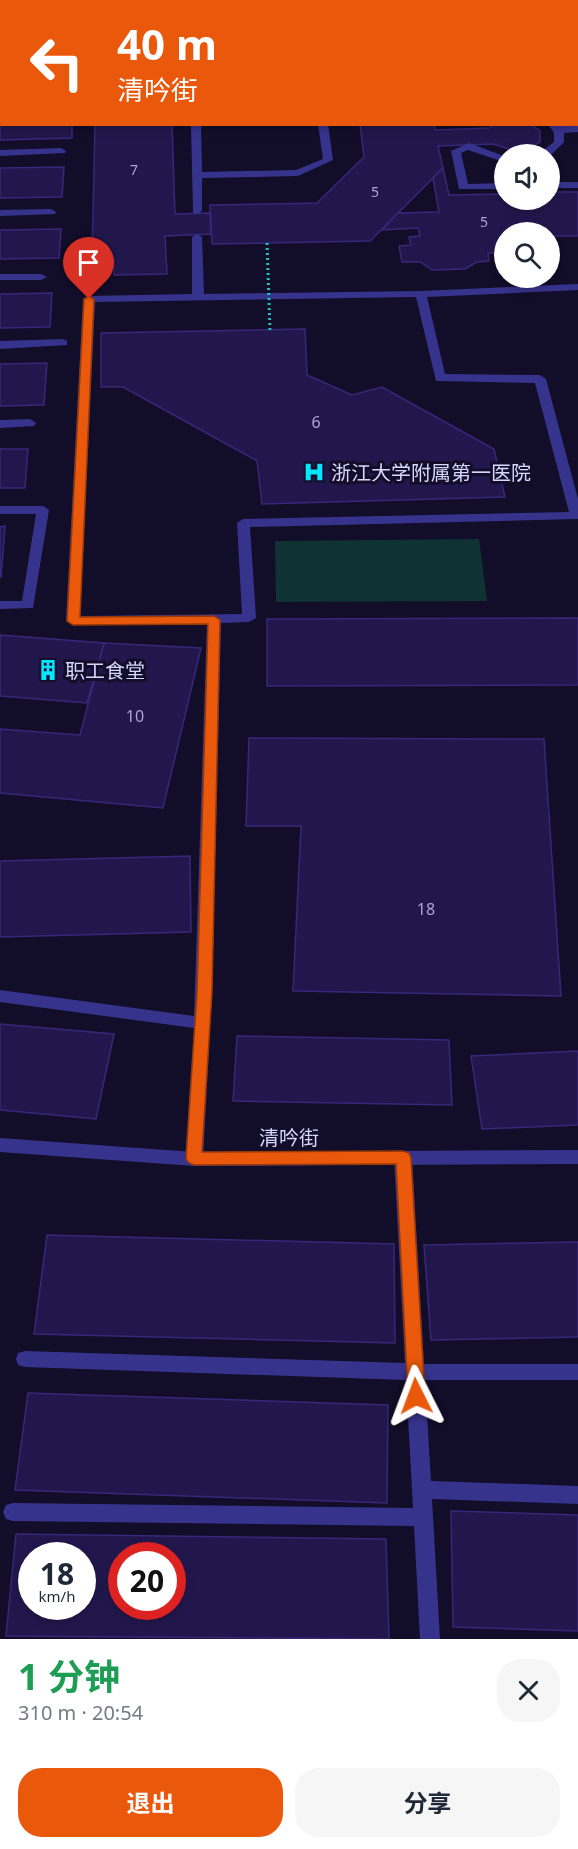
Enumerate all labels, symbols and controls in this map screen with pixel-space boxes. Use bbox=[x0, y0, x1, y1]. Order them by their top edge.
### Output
text: 40 m bbox=[117, 15, 217, 72]
icon: left bbox=[18, 24, 96, 102]
text: 清吟街 bbox=[117, 71, 198, 108]
map controls bbox=[494, 144, 560, 288]
button: sound bbox=[494, 144, 560, 210]
house number: 7 bbox=[130, 160, 138, 179]
house number: 5 bbox=[371, 182, 379, 201]
house number: 5 bbox=[480, 212, 488, 231]
button: search bbox=[494, 222, 560, 288]
pin bbox=[63, 237, 114, 299]
icon: arrive bbox=[72, 246, 105, 279]
house number: 6 bbox=[311, 411, 321, 433]
place label: 浙江大学附属第一医院 bbox=[331, 459, 531, 486]
hospital icon: 浙江大学附属第一医院 bbox=[302, 460, 326, 484]
place label: 职工食堂 bbox=[65, 657, 145, 684]
building icon: 职工食堂 bbox=[36, 658, 60, 682]
house number: 10 bbox=[126, 705, 144, 727]
house number: 18 bbox=[417, 898, 435, 920]
street label: 清吟街 bbox=[259, 1124, 319, 1151]
position arrow bbox=[384, 1364, 448, 1428]
speed limit sign: 20 bbox=[108, 1542, 186, 1620]
text: 18 bbox=[40, 1553, 74, 1594]
text: km/h bbox=[39, 1586, 75, 1606]
text: 1 分钟 bbox=[18, 1652, 120, 1701]
button: close bbox=[497, 1659, 560, 1722]
text: 310 m · 20:54 bbox=[18, 1699, 143, 1726]
button: 退出 bbox=[18, 1768, 283, 1837]
button: 分享 bbox=[295, 1768, 560, 1837]

